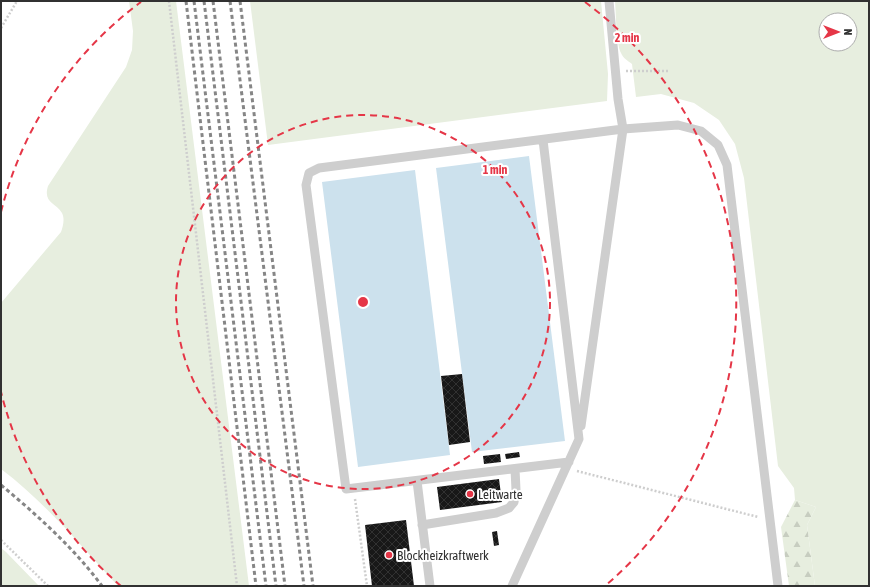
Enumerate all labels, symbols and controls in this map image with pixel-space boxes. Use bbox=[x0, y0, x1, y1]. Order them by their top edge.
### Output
north arrow bbox=[818, 12, 858, 52]
text: N bbox=[842, 29, 854, 35]
text: 2 min bbox=[615, 31, 639, 45]
text: 1 min bbox=[483, 163, 507, 177]
centre of rings bbox=[356, 295, 370, 309]
place label: Leitwarte bbox=[478, 487, 523, 502]
marker: Leitwarte bbox=[465, 489, 475, 499]
place label: Blockheizkraftwerk bbox=[397, 548, 489, 563]
marker: Blockheizkraftwerk bbox=[384, 550, 394, 560]

